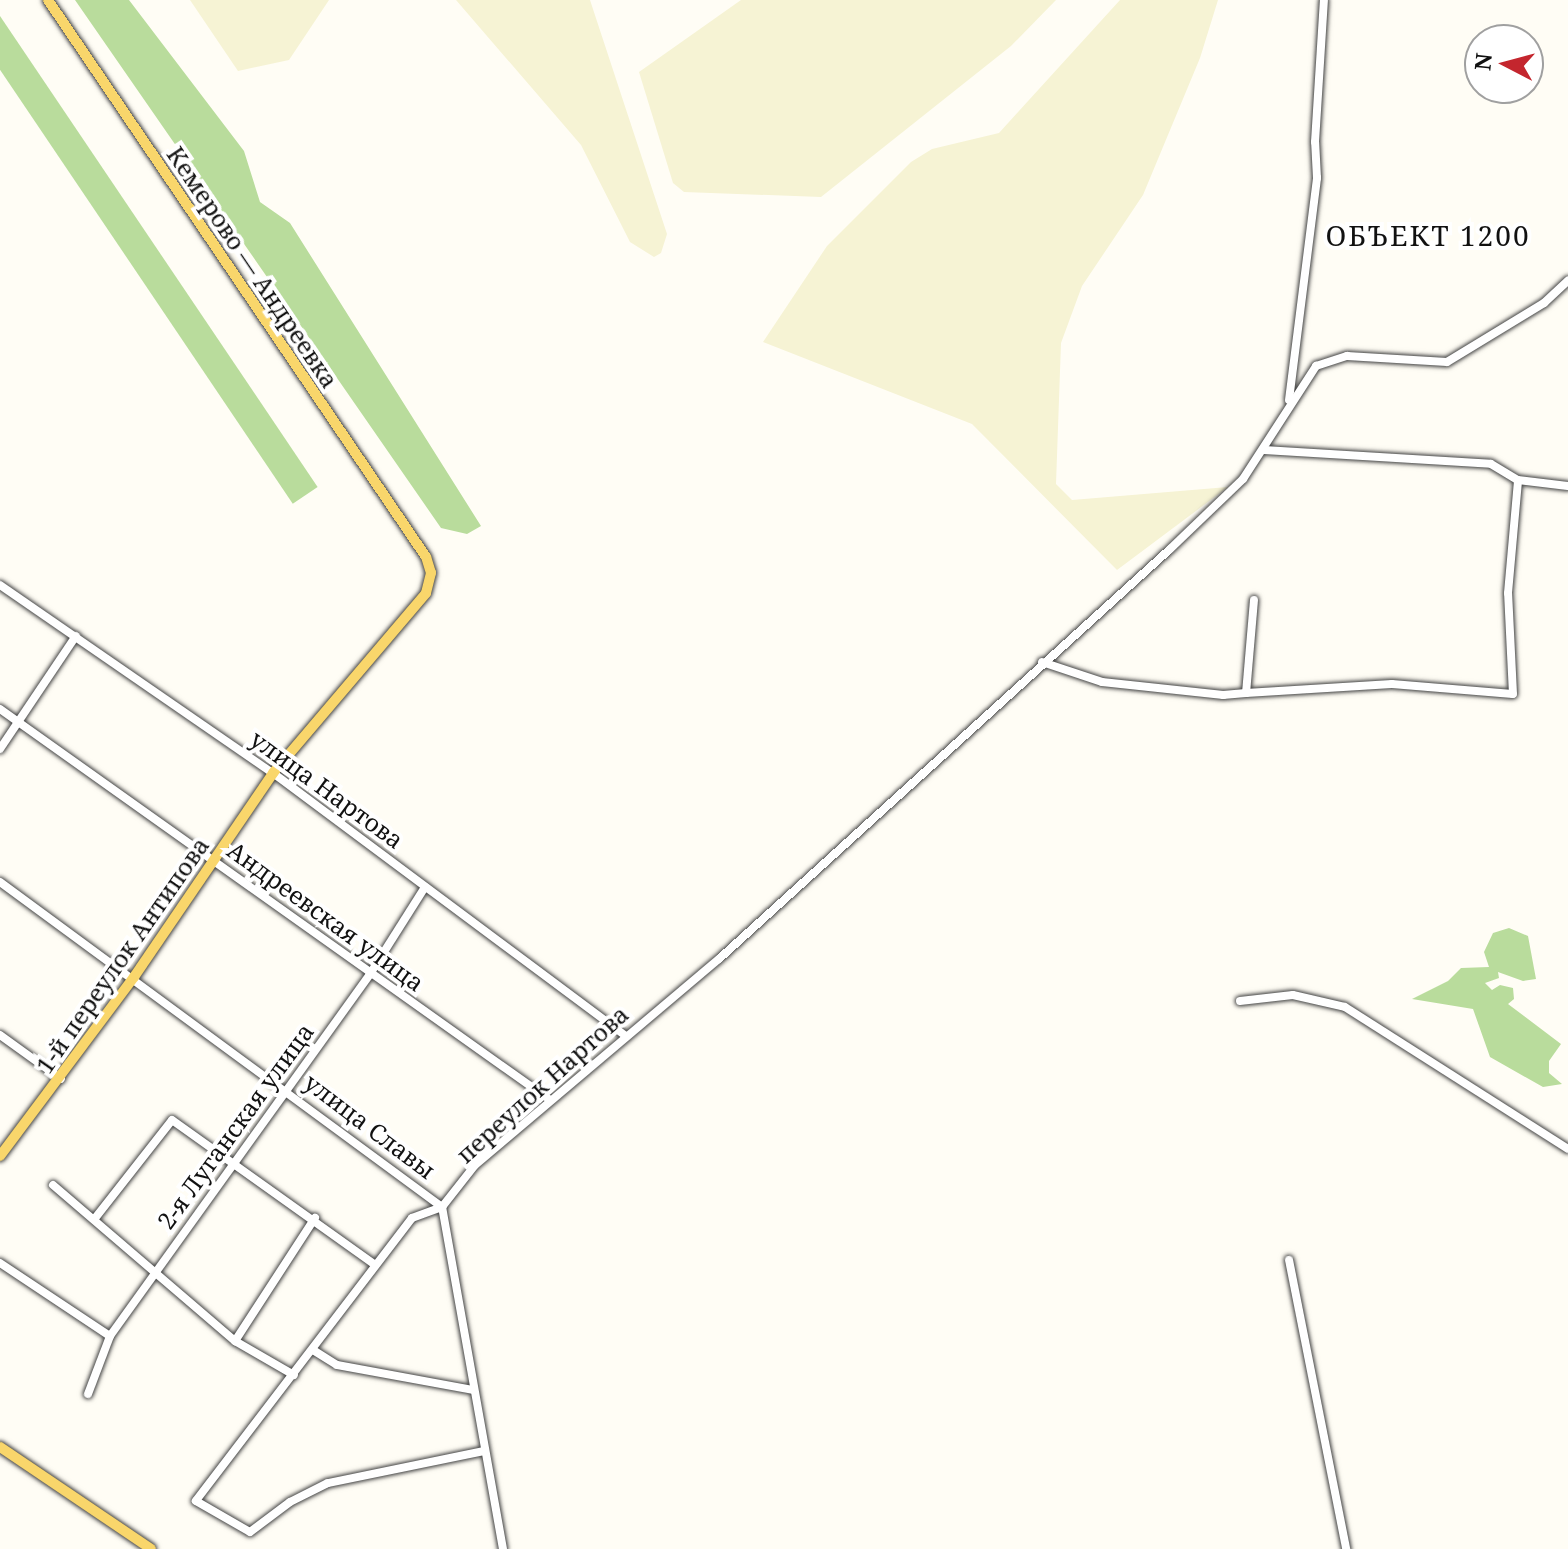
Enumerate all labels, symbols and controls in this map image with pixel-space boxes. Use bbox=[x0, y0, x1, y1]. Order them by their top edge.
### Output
north arrow bbox=[1464, 24, 1544, 104]
text: N bbox=[1466, 52, 1498, 72]
street label: Кемерово — Андреевка bbox=[161, 141, 345, 393]
district label: ОБЪЕКТ 1200 bbox=[1325, 218, 1531, 252]
street label: улица Нартова bbox=[245, 724, 409, 854]
street label: 1-й переулок Антипова bbox=[30, 831, 214, 1079]
street label: Андреевская улица bbox=[222, 835, 430, 997]
street label: переулок Нартова bbox=[450, 999, 634, 1169]
street label: 2-я Луганская улица bbox=[151, 1018, 319, 1234]
street label: улица Славы bbox=[299, 1067, 441, 1185]

